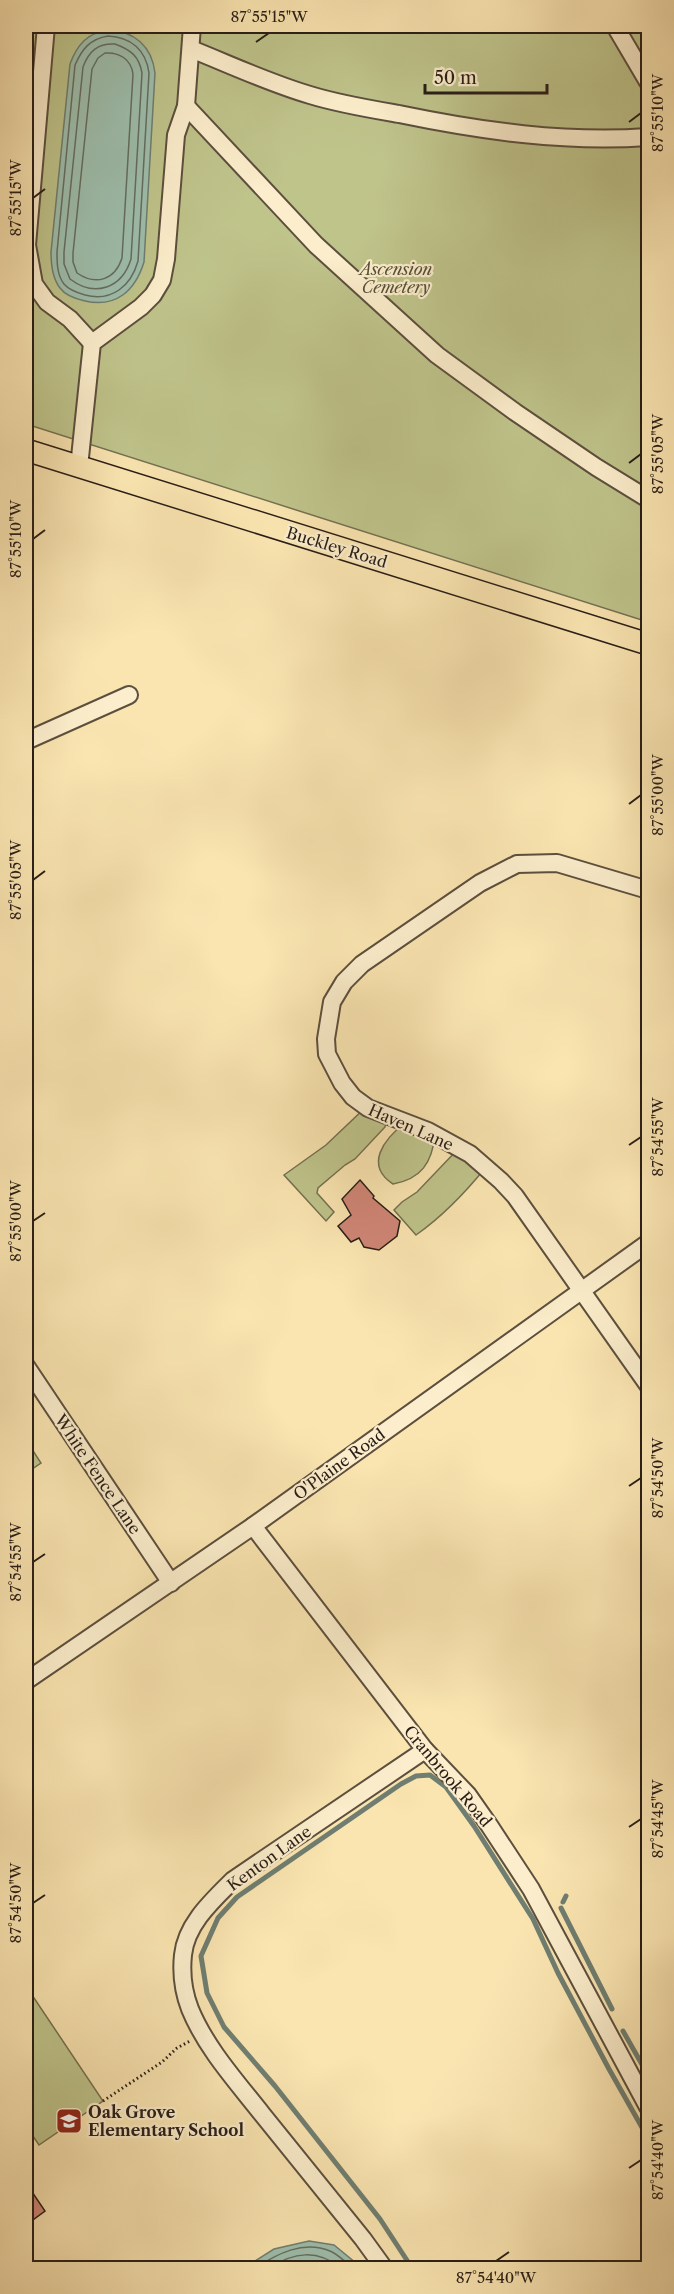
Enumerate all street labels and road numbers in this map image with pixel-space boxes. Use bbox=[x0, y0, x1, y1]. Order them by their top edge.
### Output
street label: Buckley Road bbox=[284, 522, 390, 572]
street label: Haven Lane bbox=[365, 1099, 457, 1155]
street label: White Fence Lane bbox=[50, 1410, 145, 1538]
street label: O'Plaine Road bbox=[289, 1424, 389, 1504]
street label: Cranbrook Road bbox=[400, 1721, 496, 1831]
street label: Kenton Lane bbox=[223, 1821, 315, 1895]

